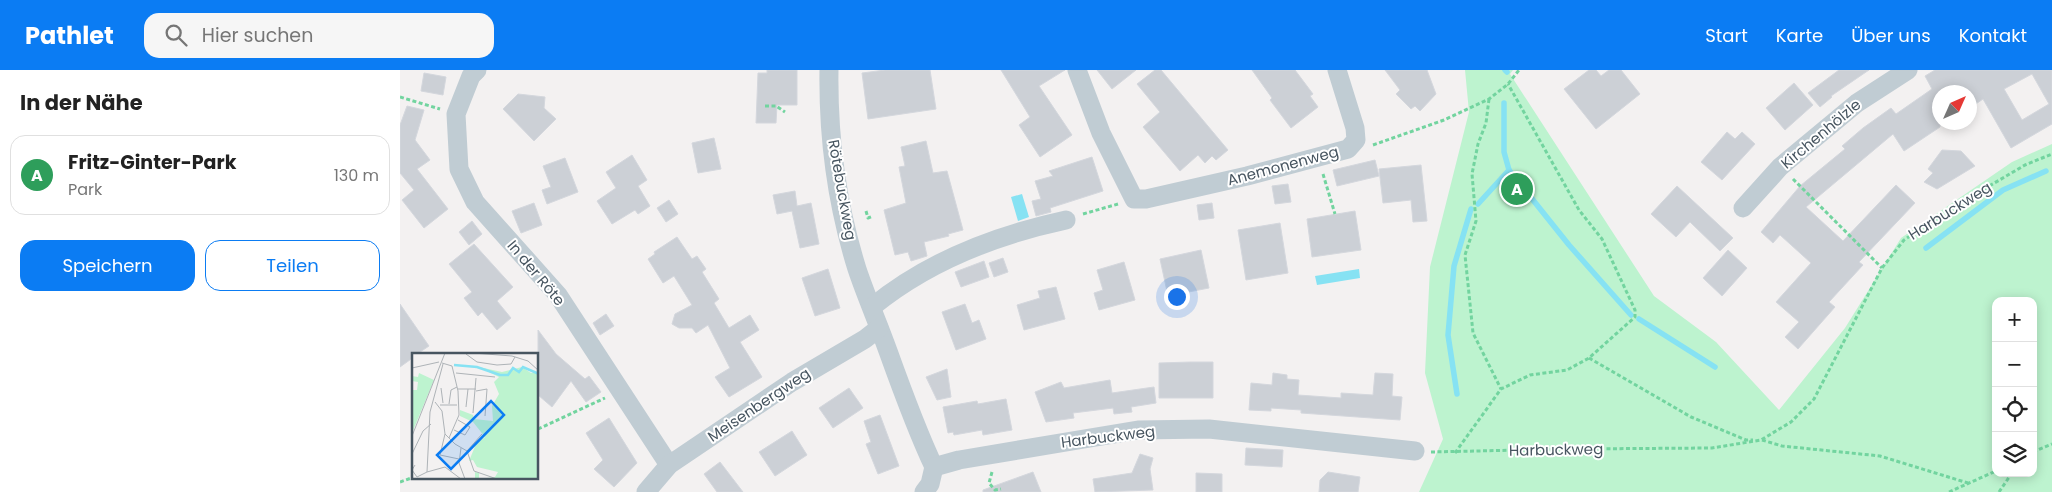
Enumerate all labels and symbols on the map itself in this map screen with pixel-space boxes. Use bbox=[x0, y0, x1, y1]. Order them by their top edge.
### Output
north arrow bbox=[1932, 85, 1977, 130]
street label: Kirchenhölzle bbox=[1776, 94, 1865, 173]
street label: Rötebuckweg bbox=[823, 138, 862, 242]
street label: Anemonenweg bbox=[1225, 141, 1341, 190]
pin: A bbox=[1501, 170, 1533, 208]
street label: Harbuckweg bbox=[1904, 177, 1995, 245]
street label: In der Röte bbox=[503, 235, 570, 310]
your location bbox=[1164, 284, 1190, 310]
inset map bbox=[412, 353, 539, 480]
street label: Meisenbergweg bbox=[703, 362, 814, 447]
street label: Harbuckweg bbox=[1060, 420, 1156, 453]
street label: Harbuckweg bbox=[1509, 438, 1603, 461]

